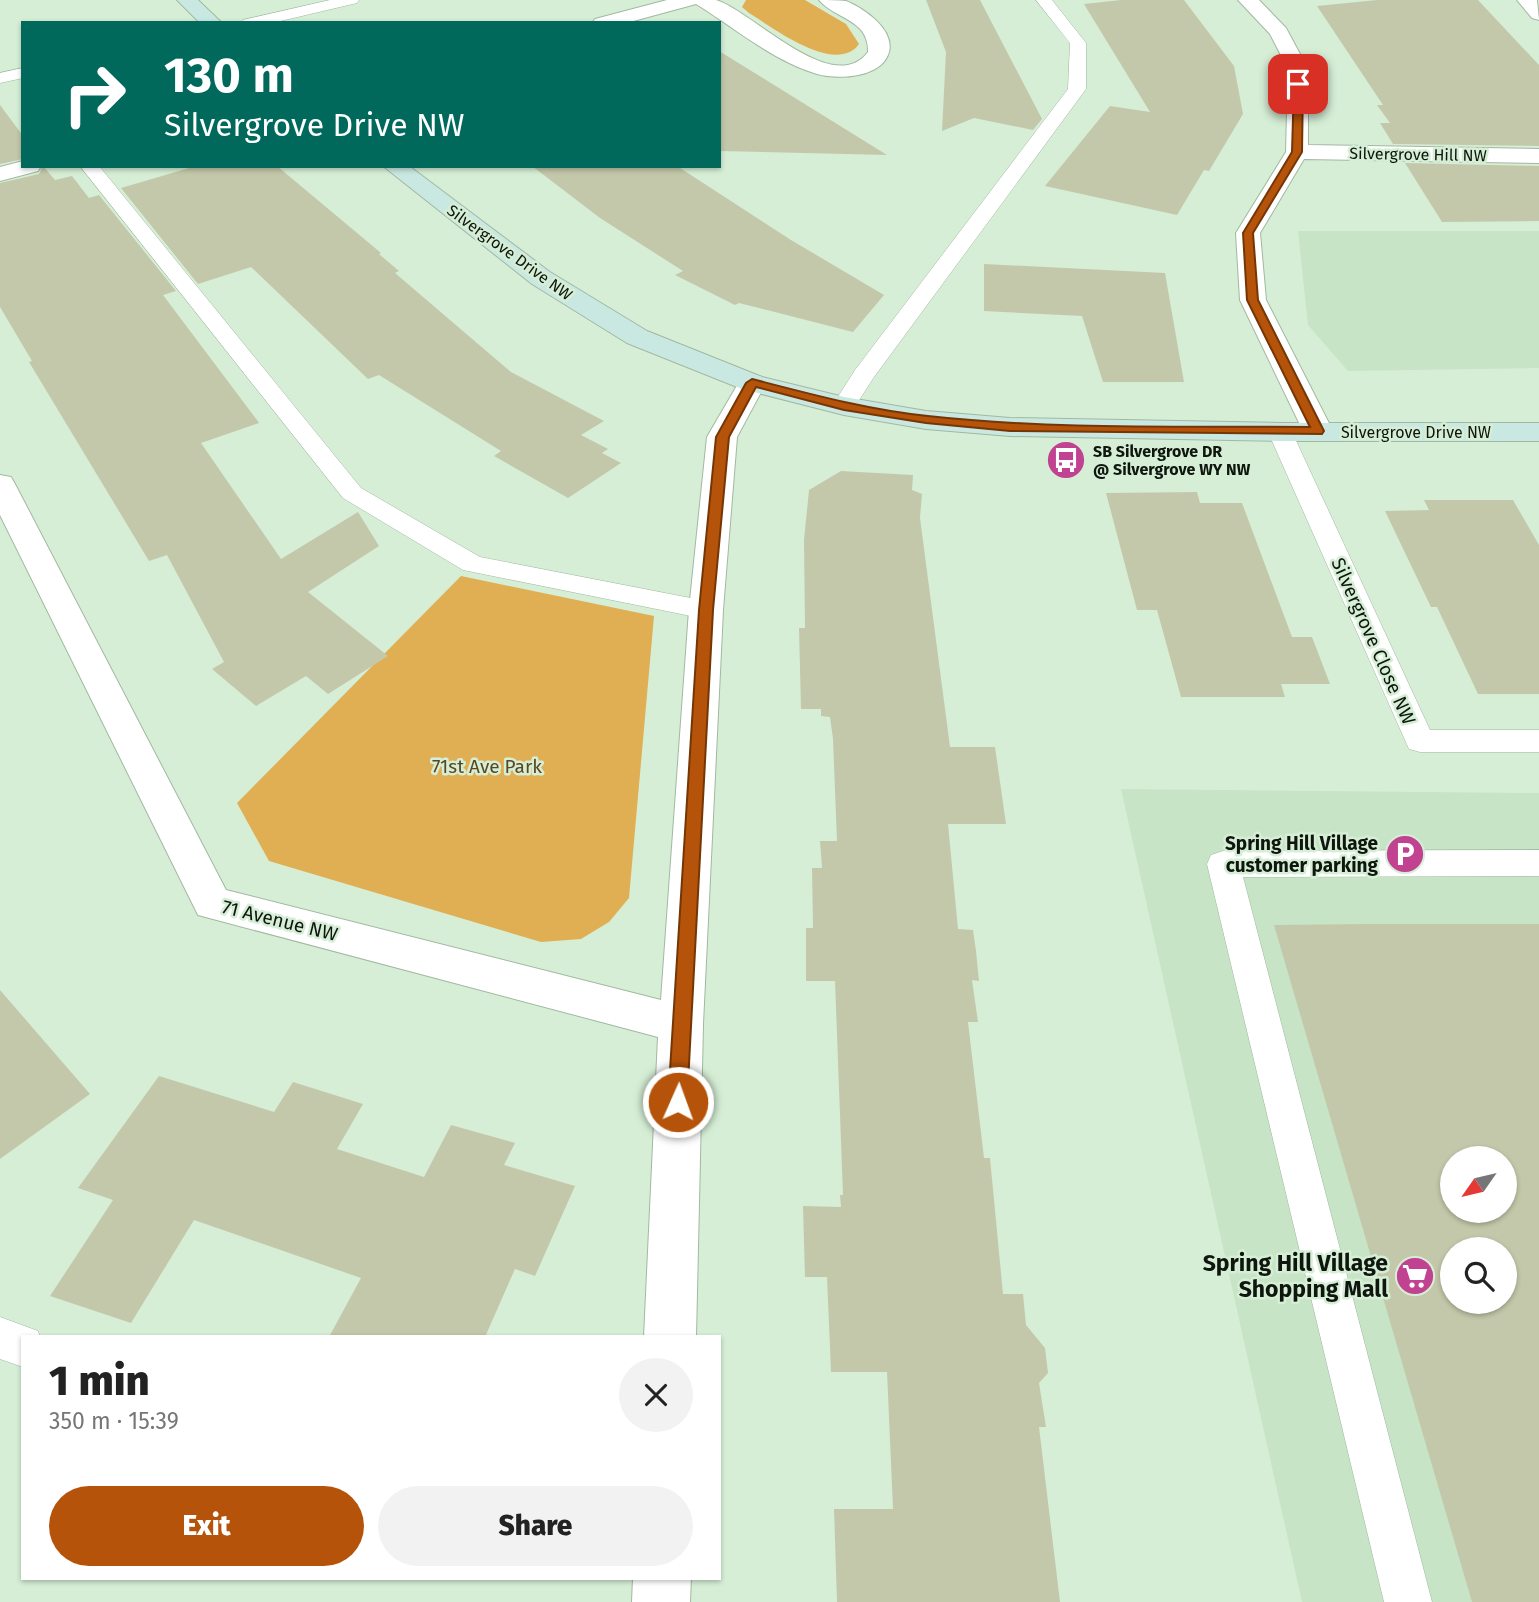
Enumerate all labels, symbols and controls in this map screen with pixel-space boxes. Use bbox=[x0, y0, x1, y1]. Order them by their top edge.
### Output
text: 130 m bbox=[164, 46, 294, 105]
icon: right bbox=[49, 49, 140, 140]
pin bbox=[1268, 54, 1328, 114]
icon: arrive bbox=[1279, 65, 1317, 103]
text: Silvergrove Drive NW bbox=[164, 106, 464, 144]
street label: Silvergrove Hill NW bbox=[1349, 144, 1487, 165]
street label: Silvergrove Drive NW bbox=[443, 201, 576, 304]
street label: Silvergrove Drive NW bbox=[1341, 423, 1491, 442]
bus stop icon: SB Silvergrove DR @ Silvergrove WY NW bbox=[1045, 439, 1087, 481]
place label: SB Silvergrove DR @ Silvergrove WY NW bbox=[1093, 442, 1251, 479]
street label: Silvergrove Close NW bbox=[1326, 554, 1421, 728]
park label: 71st Ave Park bbox=[432, 755, 542, 778]
place label: Spring Hill Village customer parking bbox=[1225, 832, 1379, 877]
parking icon: Spring Hill Village customer parking bbox=[1384, 833, 1426, 875]
street label: 71 Avenue NW bbox=[220, 895, 340, 946]
position arrow bbox=[641, 1065, 715, 1139]
north arrow bbox=[1440, 1146, 1517, 1223]
map controls bbox=[1440, 1146, 1517, 1314]
button: search bbox=[1440, 1237, 1517, 1314]
place label: Spring Hill Village Shopping Mall bbox=[1203, 1249, 1388, 1303]
supermarket icon: Spring Hill Village Shopping Mall bbox=[1394, 1255, 1436, 1297]
text: 1 min bbox=[49, 1356, 150, 1406]
button: close bbox=[619, 1358, 693, 1432]
text: 350 m · 15:39 bbox=[49, 1407, 179, 1435]
button: Exit bbox=[49, 1486, 364, 1566]
button: Share bbox=[378, 1486, 693, 1566]

